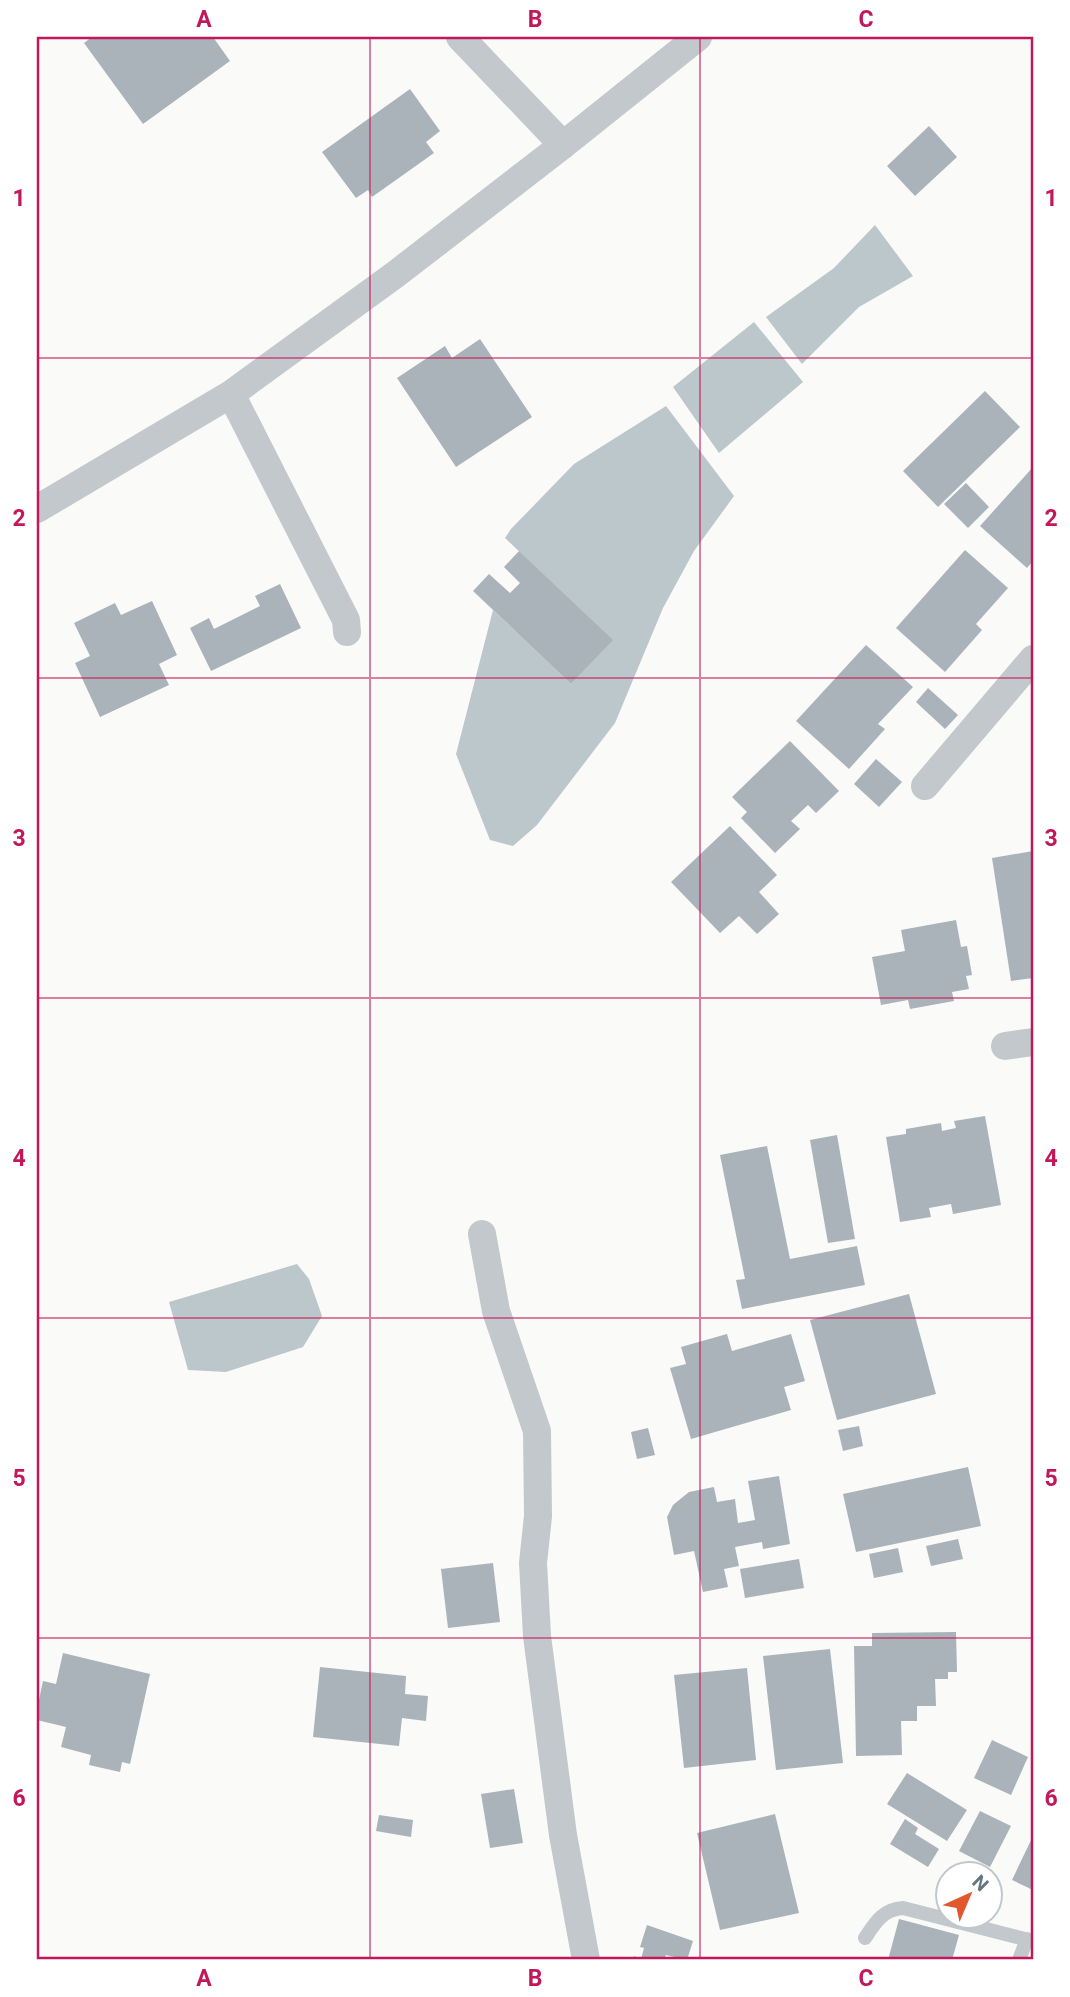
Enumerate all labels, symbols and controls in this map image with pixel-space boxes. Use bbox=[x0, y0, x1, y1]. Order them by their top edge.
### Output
text: A bbox=[196, 6, 212, 33]
text: B bbox=[528, 6, 542, 33]
text: C bbox=[858, 6, 874, 33]
text: 1 bbox=[12, 185, 26, 212]
text: 1 bbox=[1044, 185, 1058, 212]
text: 2 bbox=[12, 505, 26, 532]
text: 2 bbox=[1044, 505, 1058, 532]
text: 3 bbox=[12, 825, 26, 852]
text: 3 bbox=[1044, 825, 1058, 852]
text: 4 bbox=[12, 1145, 26, 1172]
text: 4 bbox=[1044, 1145, 1058, 1172]
text: 5 bbox=[12, 1465, 26, 1492]
text: 5 bbox=[1044, 1465, 1058, 1492]
text: 6 bbox=[12, 1785, 26, 1812]
text: 6 bbox=[1044, 1785, 1058, 1812]
north arrow bbox=[934, 1860, 1004, 1930]
text: N bbox=[968, 1870, 993, 1896]
text: A bbox=[196, 1965, 212, 1992]
text: B bbox=[528, 1965, 542, 1992]
text: C bbox=[858, 1965, 874, 1992]

